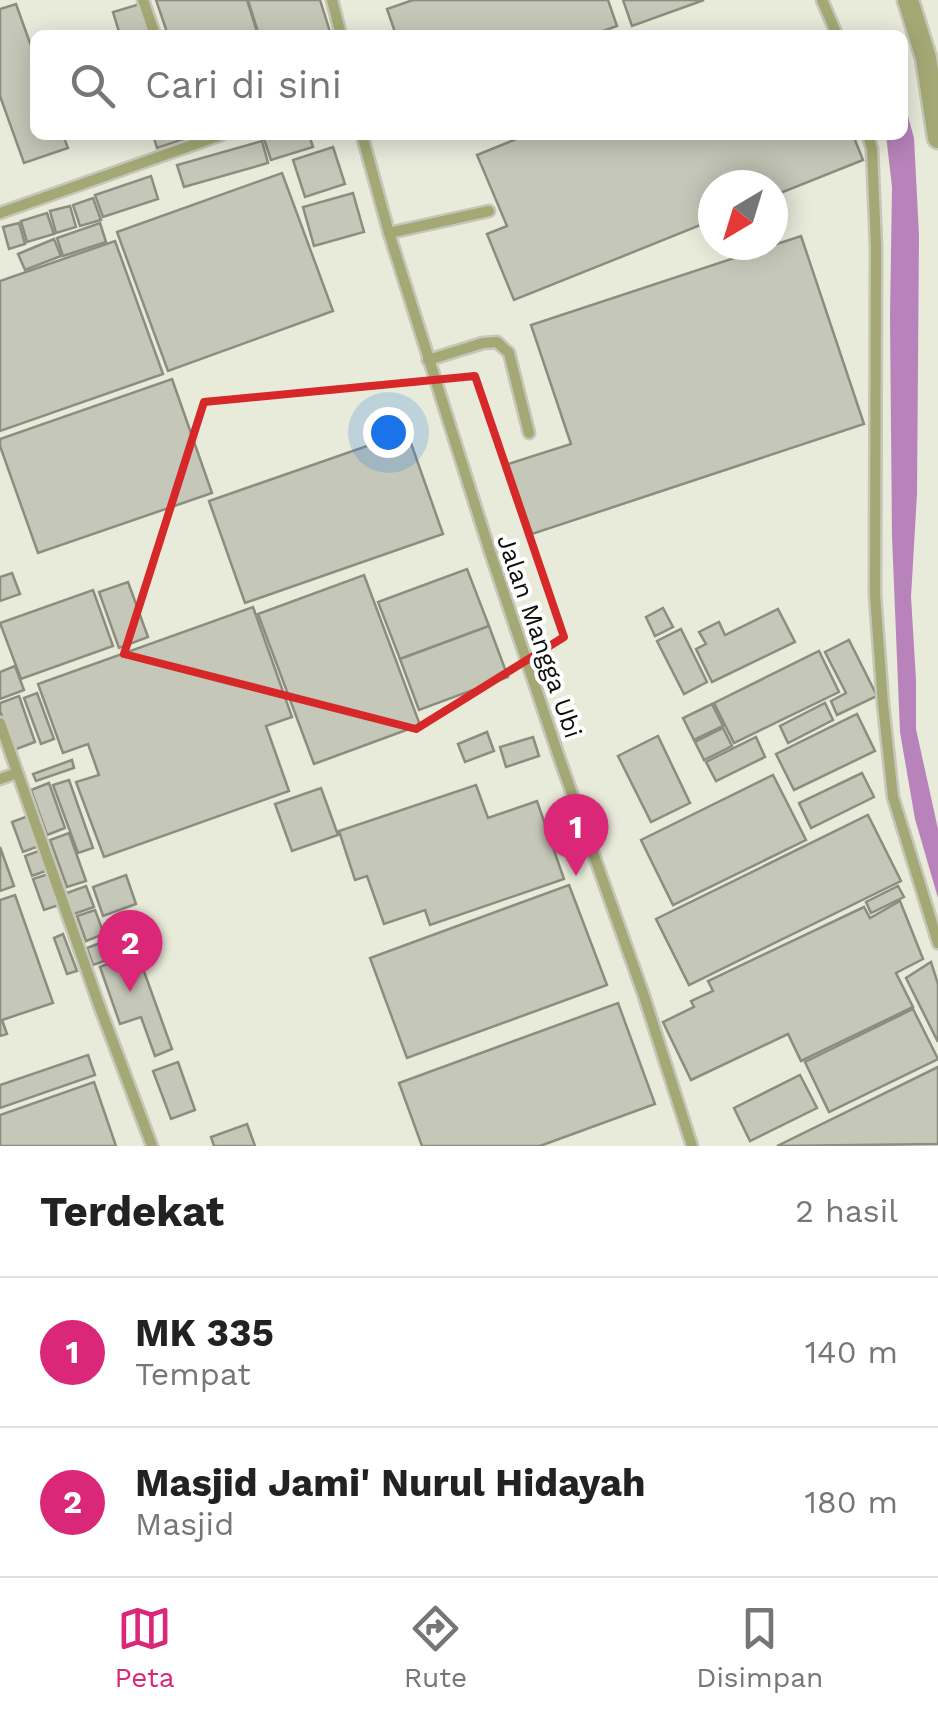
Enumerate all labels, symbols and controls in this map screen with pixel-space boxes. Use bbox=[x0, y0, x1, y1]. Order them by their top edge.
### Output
search box bbox=[30, 30, 908, 140]
icon: search bbox=[65, 58, 120, 113]
text: Cari di sini bbox=[145, 63, 342, 107]
north arrow bbox=[698, 170, 788, 260]
your location bbox=[363, 407, 414, 458]
street label: Jalan Mangga Ubi bbox=[491, 531, 588, 742]
pin: 1 bbox=[544, 794, 608, 876]
pin: 2 bbox=[98, 910, 162, 992]
text: Terdekat bbox=[40, 1187, 224, 1236]
text: 2 hasil bbox=[795, 1192, 898, 1230]
text: MK 335 bbox=[135, 1311, 274, 1355]
text: 1 bbox=[66, 1333, 79, 1371]
text: 140 m bbox=[805, 1333, 898, 1371]
text: Tempat bbox=[135, 1355, 251, 1393]
text: Masjid Jami' Nurul Hidayah bbox=[135, 1461, 646, 1505]
text: 2 bbox=[63, 1483, 82, 1521]
text: 180 m bbox=[804, 1483, 898, 1521]
text: Masjid bbox=[135, 1505, 234, 1543]
tab: Peta bbox=[115, 1601, 175, 1694]
tab: Rute bbox=[404, 1601, 467, 1694]
tab: Disimpan bbox=[696, 1601, 823, 1694]

